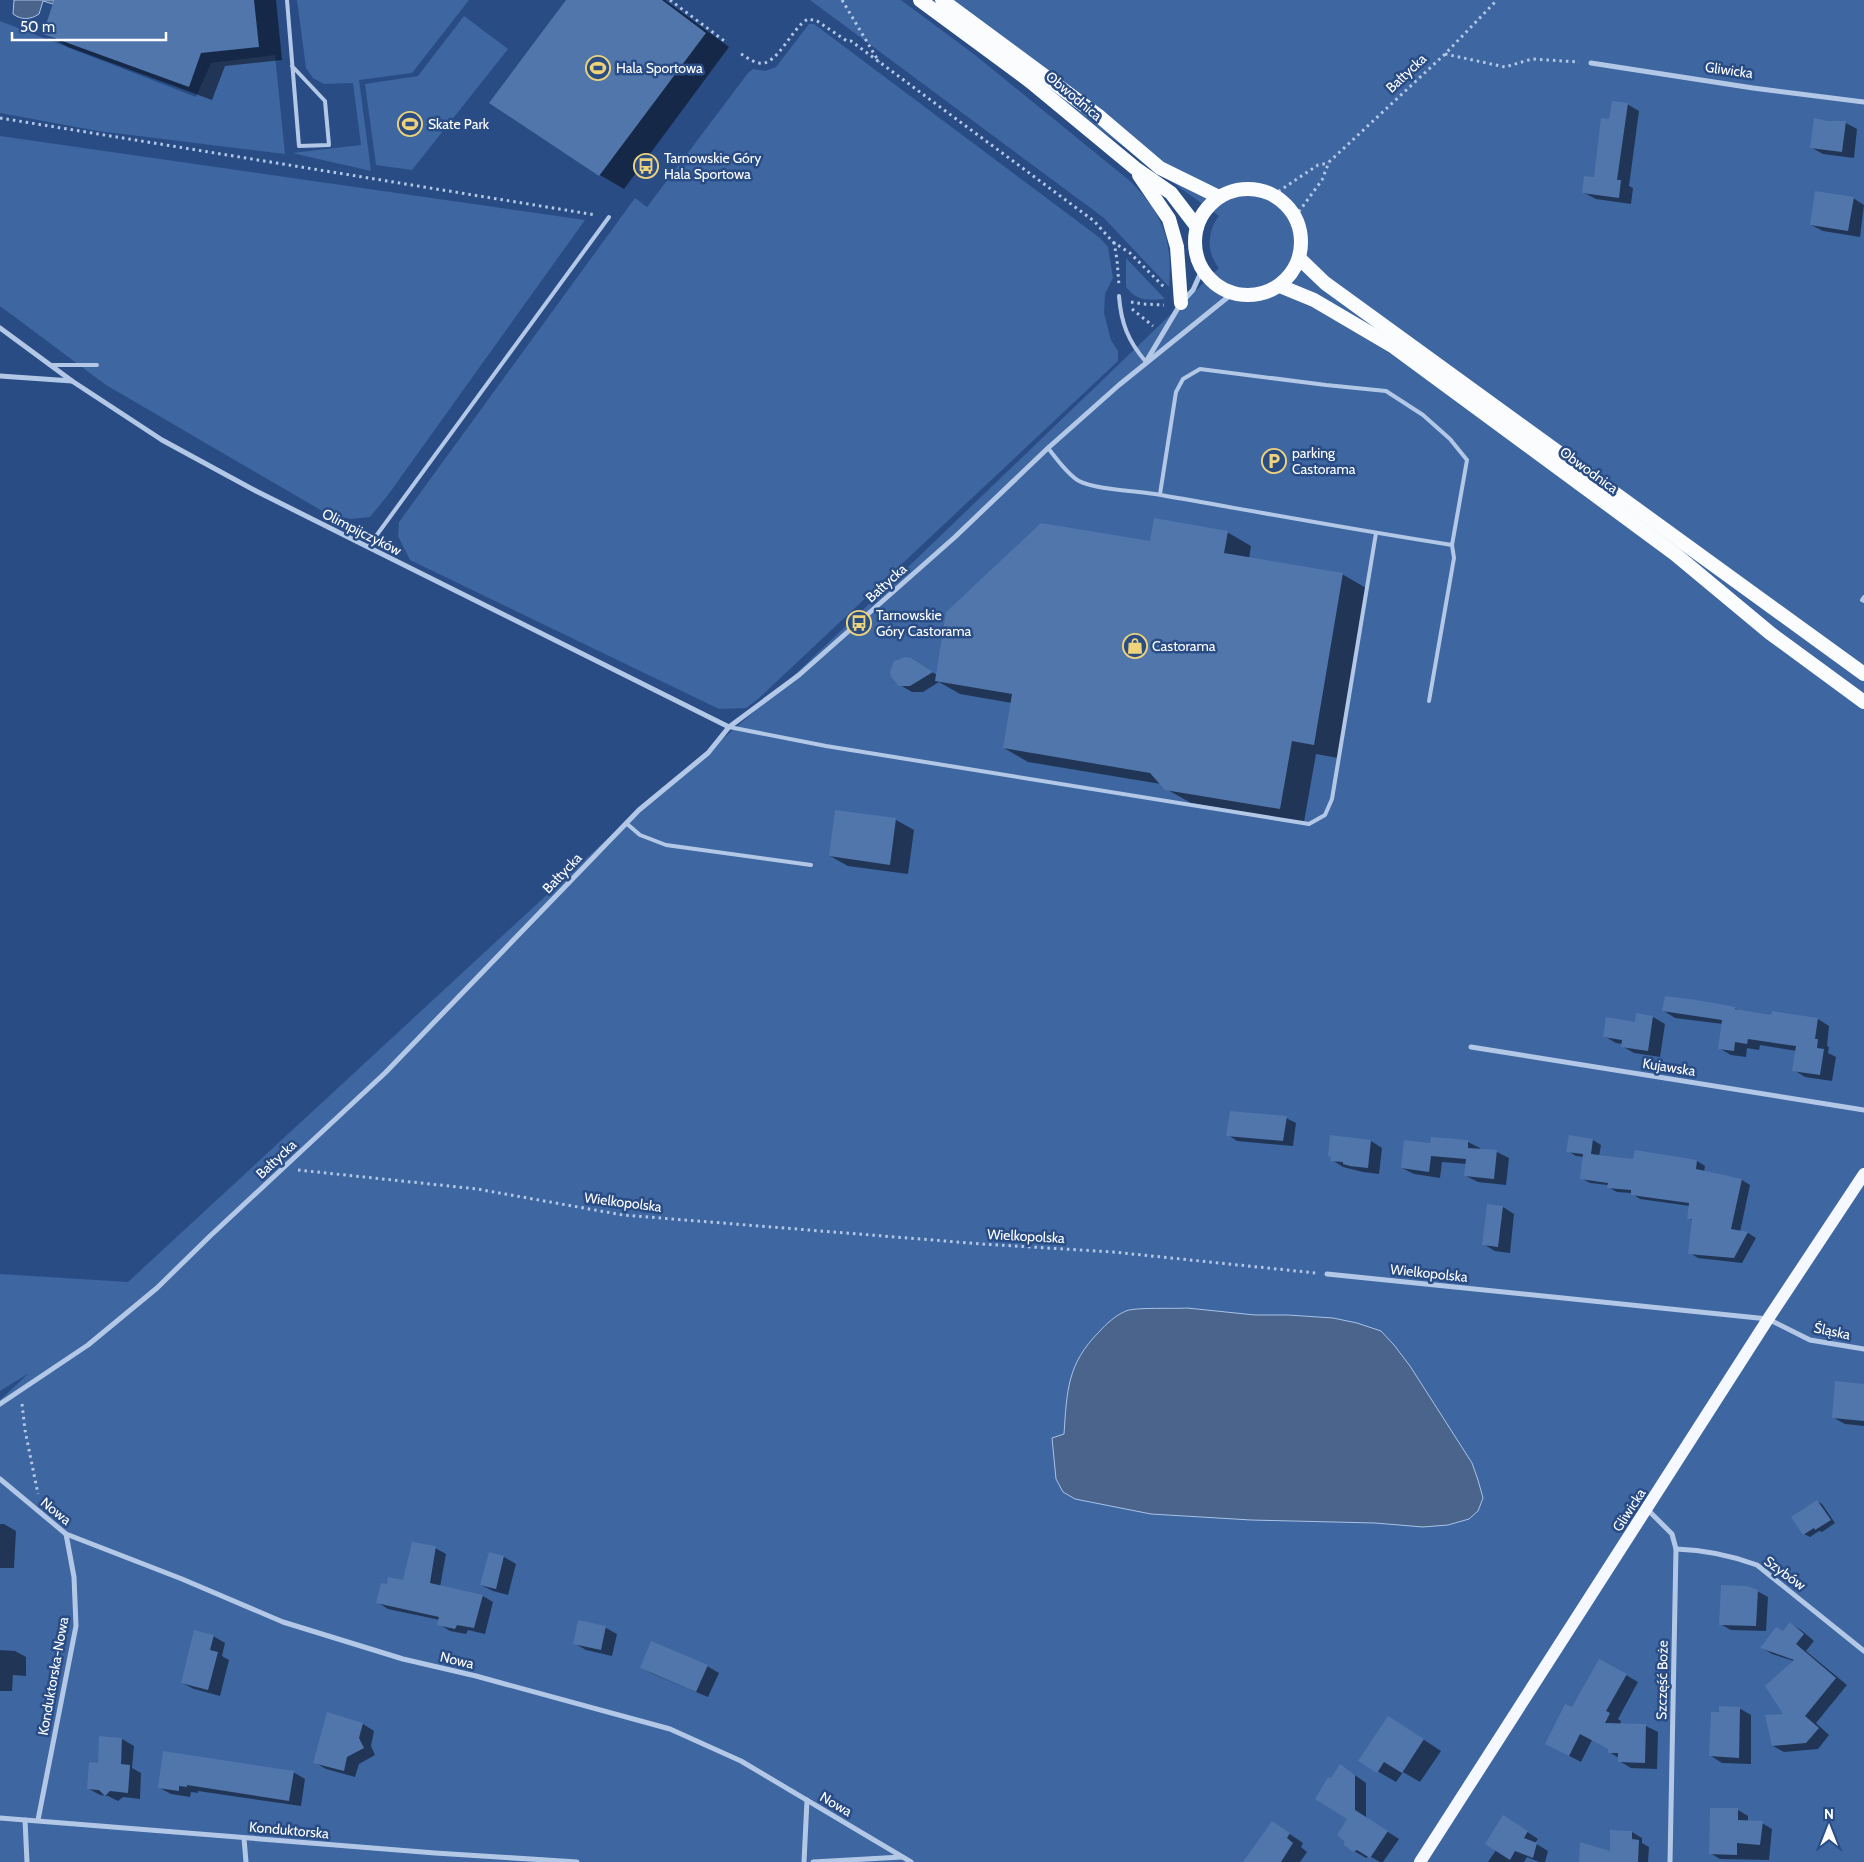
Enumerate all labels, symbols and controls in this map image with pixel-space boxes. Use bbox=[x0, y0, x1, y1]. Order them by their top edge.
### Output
scale bar bbox=[12, 10, 166, 42]
text: 50 m bbox=[20, 18, 55, 36]
street label: Bałtycka bbox=[1382, 49, 1430, 96]
sports icon: Hala Sportowa bbox=[585, 55, 611, 81]
street label: Gliwicka bbox=[1704, 58, 1754, 82]
place label: Hala Sportowa bbox=[616, 59, 703, 77]
street label: Obwodnica bbox=[1042, 67, 1106, 125]
sports icon: Skate Park bbox=[397, 111, 423, 137]
place label: Skate Park bbox=[428, 115, 490, 133]
place label: Tarnowskie Góry Hala Sportowa bbox=[664, 149, 761, 183]
bus stop icon: Tarnowskie Góry Hala Sportowa bbox=[633, 153, 659, 179]
street label: Obwodnica bbox=[1556, 443, 1622, 497]
place label: parking Castorama bbox=[1292, 444, 1356, 478]
parking icon: parking Castorama bbox=[1261, 448, 1287, 474]
street label: Olimpijczyków bbox=[319, 504, 405, 560]
street label: Bałtycka bbox=[862, 560, 911, 606]
place label: Tarnowskie Góry Castorama bbox=[876, 606, 972, 640]
bus stop icon: Tarnowskie Góry Castorama bbox=[846, 610, 872, 636]
shop icon: Castorama bbox=[1122, 633, 1148, 659]
place label: Castorama bbox=[1152, 637, 1216, 655]
street label: Bałtycka bbox=[538, 849, 586, 897]
street label: Kujawska bbox=[1641, 1054, 1697, 1080]
street label: Bałtycka bbox=[252, 1135, 300, 1182]
street label: Wielkopolska bbox=[583, 1188, 663, 1216]
street label: Wielkopolska bbox=[987, 1225, 1066, 1247]
street label: Wielkopolska bbox=[1389, 1260, 1469, 1286]
street label: Śląska bbox=[1812, 1318, 1852, 1344]
street label: Gliwicka bbox=[1608, 1485, 1650, 1535]
street label: Nowa bbox=[37, 1493, 75, 1529]
street label: Szybów bbox=[1761, 1552, 1809, 1594]
street label: Konduktorska-Nowa bbox=[34, 1615, 72, 1737]
street label: Szczęść Boże bbox=[1652, 1640, 1672, 1720]
street label: Nowa bbox=[438, 1647, 476, 1673]
street label: Nowa bbox=[817, 1788, 856, 1820]
north arrow bbox=[1804, 1802, 1854, 1852]
text: N bbox=[1824, 1805, 1834, 1823]
street label: Konduktorska bbox=[248, 1818, 330, 1842]

